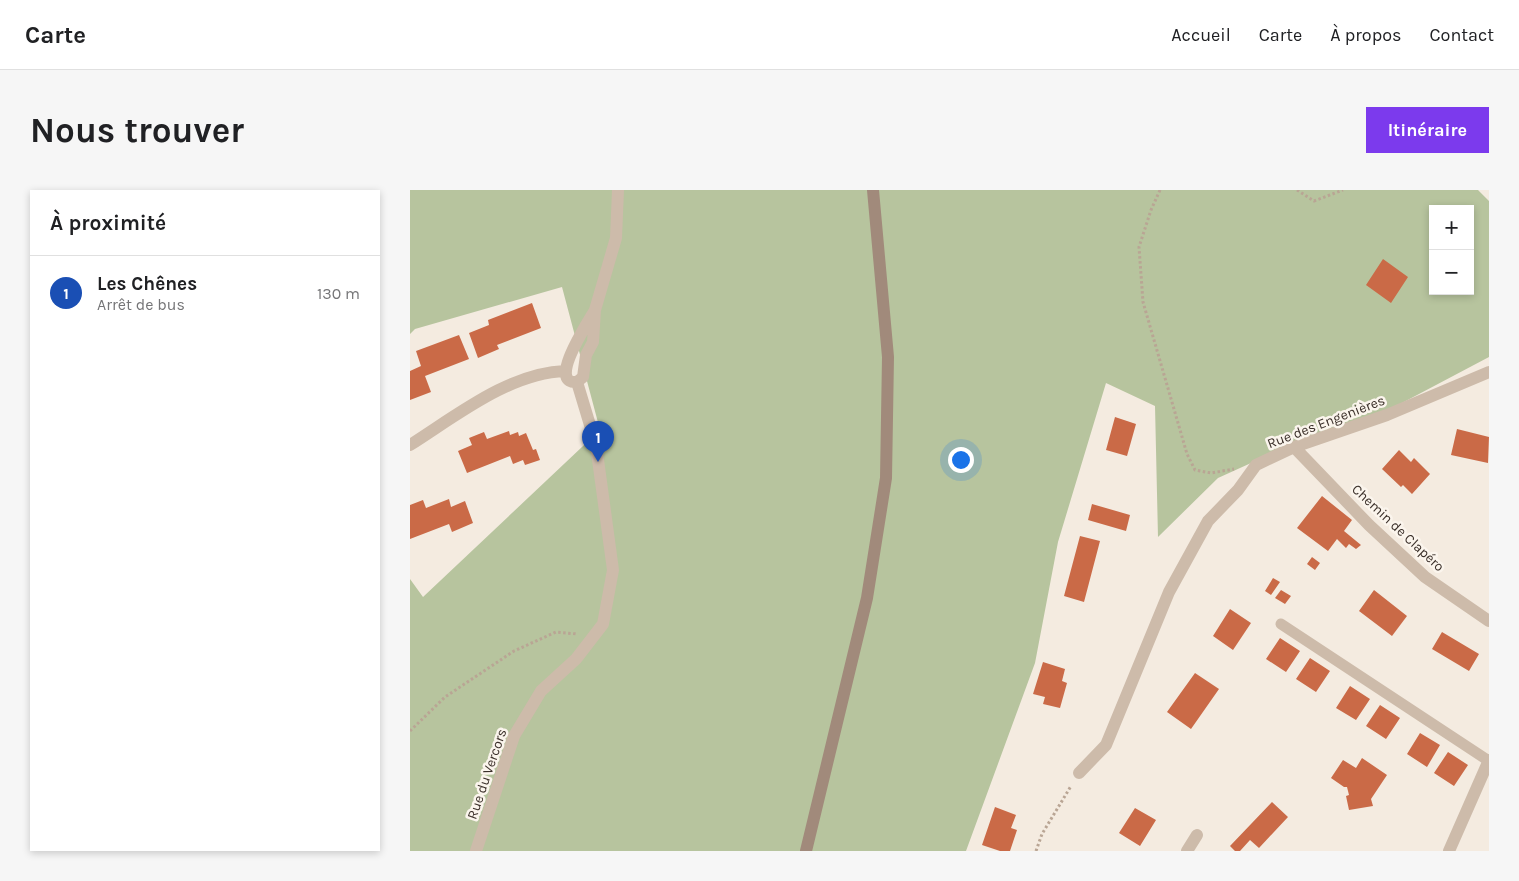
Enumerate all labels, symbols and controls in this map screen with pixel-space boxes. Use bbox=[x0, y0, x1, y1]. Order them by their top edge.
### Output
text: Carte bbox=[25, 21, 86, 49]
text: Accueil bbox=[1171, 24, 1231, 46]
text: Carte bbox=[1259, 24, 1302, 46]
text: À propos bbox=[1330, 24, 1402, 46]
text: Contact bbox=[1430, 24, 1494, 46]
button: Itinéraire bbox=[1366, 107, 1489, 153]
text: Nous trouver bbox=[30, 110, 244, 151]
map controls bbox=[1429, 205, 1474, 295]
button: + bbox=[1429, 205, 1474, 250]
text: À proximité bbox=[50, 211, 166, 235]
button: − bbox=[1429, 250, 1474, 295]
text: Les Chênes bbox=[97, 273, 197, 295]
text: 1 bbox=[63, 284, 69, 303]
text: 130 m bbox=[317, 284, 360, 303]
text: Arrêt de bus bbox=[97, 295, 185, 314]
street label: Rue des Engenières bbox=[1265, 392, 1387, 452]
pin: 1 bbox=[582, 421, 614, 462]
your location bbox=[948, 447, 974, 473]
street label: Chemin de Clapéro bbox=[1348, 481, 1448, 575]
street label: Rue du Vercors bbox=[464, 726, 510, 822]

